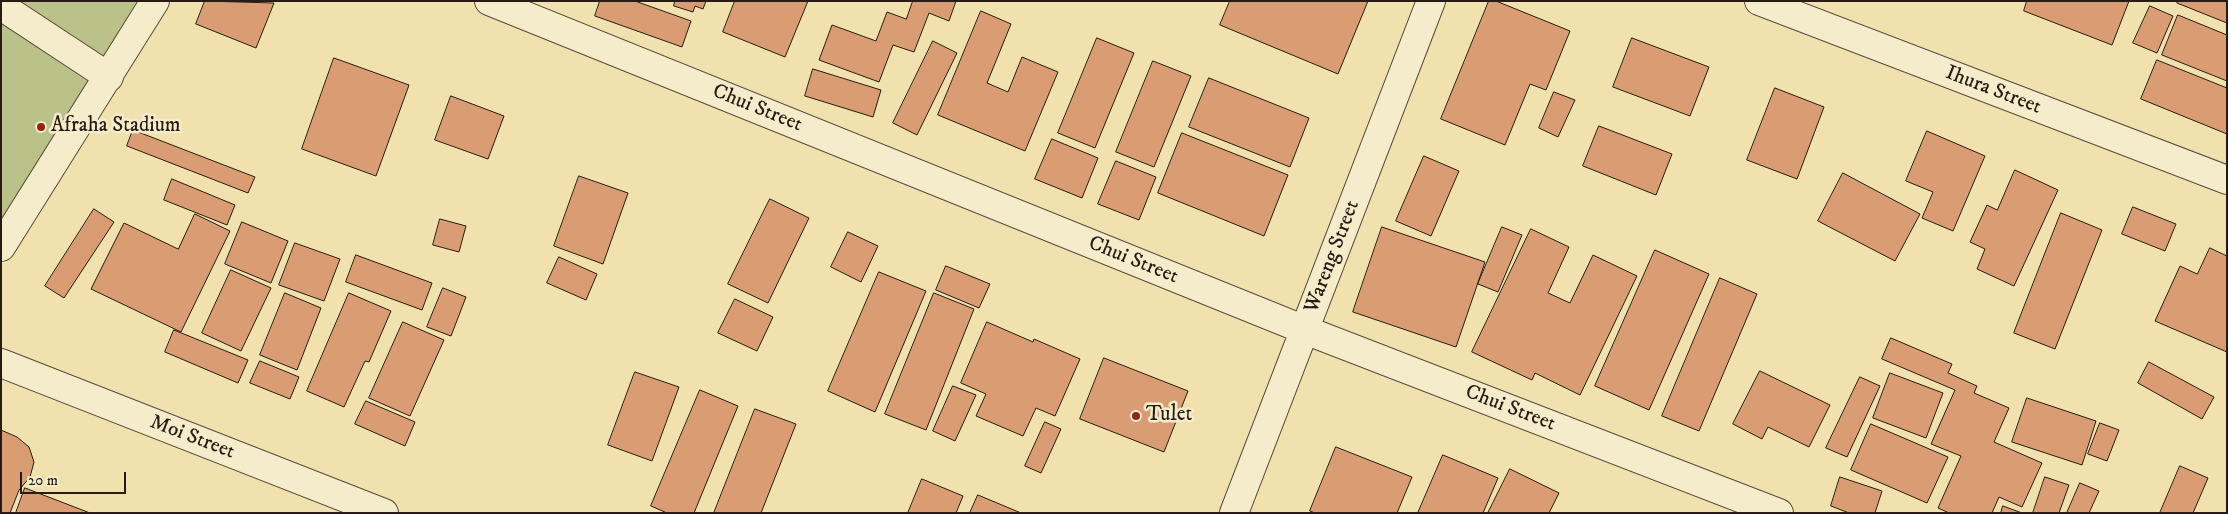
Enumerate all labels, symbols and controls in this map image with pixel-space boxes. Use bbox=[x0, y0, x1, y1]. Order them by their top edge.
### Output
street label: Ihura Street bbox=[1942, 61, 2044, 121]
street label: Chui Street bbox=[708, 80, 806, 138]
place label: Afraha Stadium bbox=[51, 114, 181, 140]
marker: Afraha Stadium bbox=[35, 121, 47, 133]
street label: Wareng Street bbox=[1300, 197, 1366, 317]
street label: Chui Street bbox=[1084, 232, 1182, 290]
street label: Chui Street bbox=[1461, 380, 1559, 438]
place label: Tulet bbox=[1146, 403, 1192, 429]
street label: Moi Street bbox=[146, 410, 238, 466]
marker: Tulet bbox=[1130, 410, 1142, 422]
scale bar bbox=[22, 462, 129, 494]
text: 20 m bbox=[28, 471, 58, 490]

